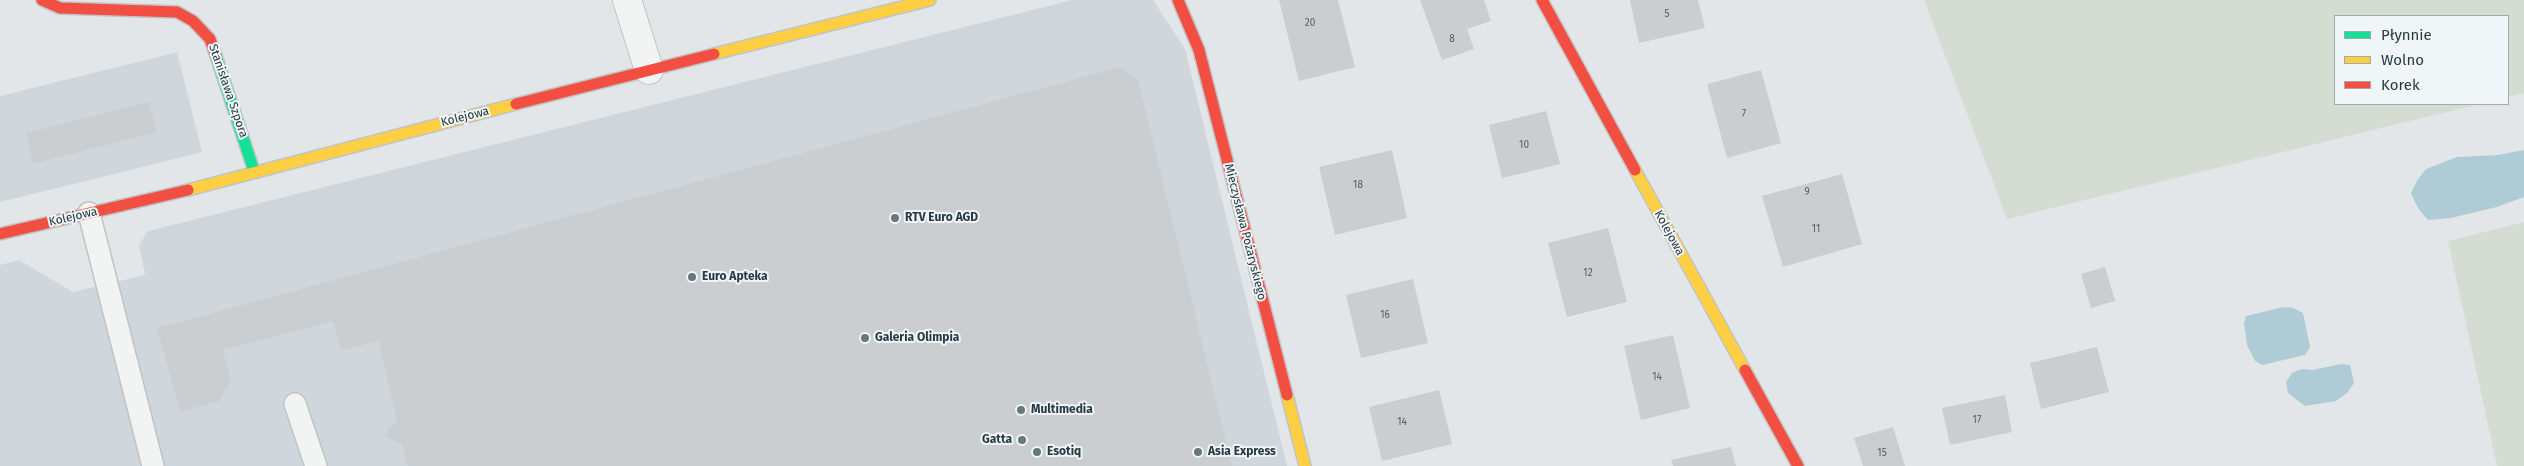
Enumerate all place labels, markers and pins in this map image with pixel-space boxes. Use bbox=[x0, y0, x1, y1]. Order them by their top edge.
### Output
place label: RTV Euro AGD bbox=[905, 211, 978, 225]
marker: RTV Euro AGD bbox=[889, 212, 901, 224]
place label: Euro Apteka bbox=[702, 270, 768, 284]
marker: Euro Apteka bbox=[686, 271, 698, 283]
place label: Galeria Olimpia bbox=[875, 331, 959, 345]
marker: Galeria Olimpia bbox=[859, 332, 871, 344]
place label: Multimedia bbox=[1031, 403, 1093, 417]
marker: Multimedia bbox=[1015, 404, 1027, 416]
place label: Gatta bbox=[982, 433, 1012, 447]
marker: Gatta bbox=[1016, 434, 1028, 446]
place label: Esotiq bbox=[1047, 445, 1081, 459]
place label: Asia Express bbox=[1208, 445, 1276, 459]
marker: Esotiq bbox=[1031, 446, 1043, 458]
marker: Asia Express bbox=[1192, 446, 1204, 458]

